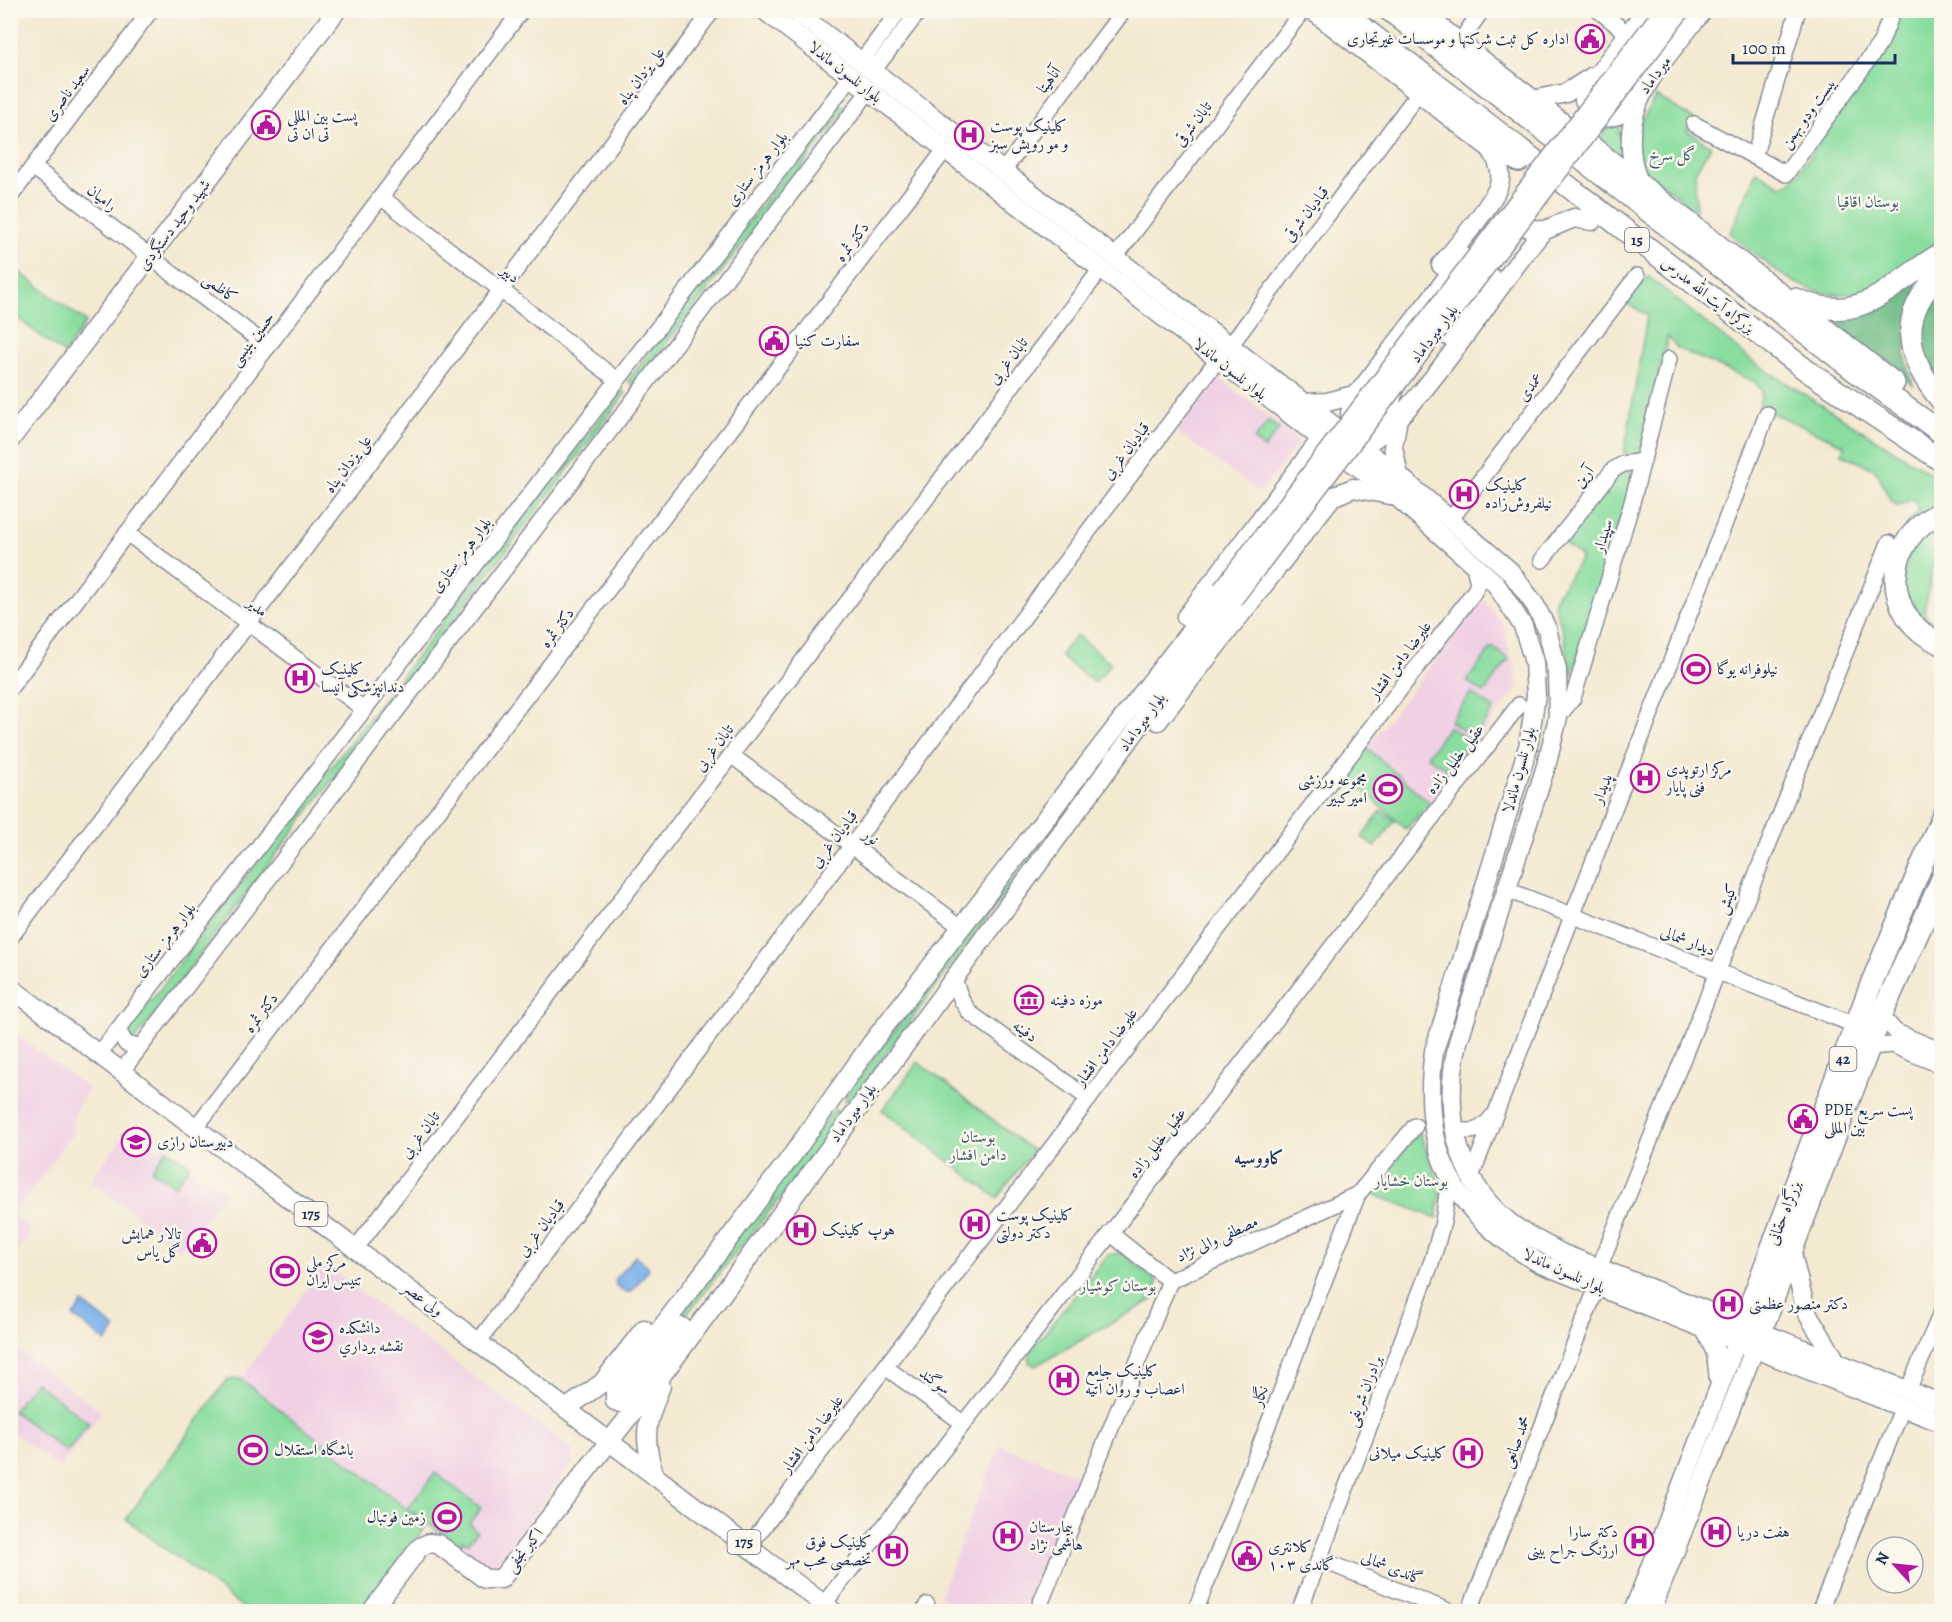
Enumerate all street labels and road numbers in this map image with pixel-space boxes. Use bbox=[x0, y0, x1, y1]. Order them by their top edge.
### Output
street label: بلوار نلسون ماندلا bbox=[803, 36, 887, 108]
street label: علی یزدان پناه bbox=[612, 42, 671, 110]
street label: میرداماد bbox=[1634, 51, 1676, 99]
street label: سعید ناصری bbox=[38, 60, 96, 126]
street label: آناهیتا bbox=[1032, 61, 1067, 98]
street label: بیست ودو بهمن bbox=[1775, 73, 1841, 153]
street label: تابان شرقی bbox=[1169, 96, 1218, 151]
street label: بلوار هرمز ستاری bbox=[721, 127, 793, 211]
street label: شهید وحید دستگردی bbox=[132, 175, 216, 275]
street label: رامیان bbox=[82, 179, 122, 217]
street label: قبادیان شرقی bbox=[1278, 182, 1334, 246]
street label: دکتر ثمره bbox=[830, 217, 874, 267]
road number: 15 bbox=[1625, 228, 1649, 252]
street label: بزرگراه آیت الله مدرس bbox=[1657, 250, 1761, 339]
street label: دبیر bbox=[494, 258, 524, 289]
street label: کاظمی bbox=[198, 268, 242, 308]
street label: بلوار میرداماد bbox=[1405, 300, 1463, 368]
street label: حسین بنیسی bbox=[224, 307, 280, 371]
street label: تابان غربی bbox=[983, 332, 1034, 389]
street label: بلوار نلسون ماندلا bbox=[1188, 333, 1272, 405]
street label: عمدی bbox=[1512, 368, 1548, 406]
street label: قبادیان غربی bbox=[1097, 418, 1155, 484]
street label: علی یزدان پناه bbox=[319, 430, 378, 498]
street label: آرین bbox=[1568, 460, 1601, 493]
street label: بلوار هرمز ستاری bbox=[425, 513, 497, 597]
street label: سپیدار bbox=[1587, 516, 1619, 558]
street label: مدیر bbox=[240, 591, 272, 622]
street label: دکتر ثمره bbox=[535, 603, 579, 653]
street label: علیرضا دامن افشار bbox=[1362, 616, 1437, 706]
street label: بلوار میرداماد bbox=[1113, 688, 1171, 756]
street label: تابان غربی bbox=[689, 719, 740, 776]
street label: عقیل خلیل زاده bbox=[1420, 719, 1490, 799]
street label: بلوار نلسون ماندلا bbox=[1497, 724, 1541, 816]
street label: پدیدار bbox=[1586, 770, 1618, 809]
street label: قبادیان غربی bbox=[805, 806, 863, 872]
street label: نور bbox=[857, 823, 884, 850]
street label: کیش bbox=[1711, 880, 1743, 918]
street label: بلوار هرمز ستاری bbox=[129, 898, 201, 982]
street label: دیدار شمالی bbox=[1657, 921, 1719, 961]
street label: دکتر ثمره bbox=[239, 988, 283, 1038]
street label: علیرضا دامن افشار bbox=[1068, 1003, 1143, 1093]
street label: دفینه bbox=[1008, 1015, 1042, 1047]
road number: 42 bbox=[1830, 1047, 1856, 1071]
street label: بلوار میرداماد bbox=[824, 1079, 882, 1147]
street label: عقیل خلیل زاده bbox=[1122, 1103, 1192, 1183]
street label: تابان غربی bbox=[395, 1106, 446, 1163]
street label: بزرگراه حقانی bbox=[1762, 1177, 1806, 1248]
street label: قبادیان غربی bbox=[512, 1195, 570, 1261]
road number: 175 bbox=[294, 1202, 328, 1226]
street label: مصطفی والی نژاد bbox=[1172, 1210, 1262, 1268]
street label: بلوار نلسون ماندلا bbox=[1519, 1243, 1609, 1299]
street label: ولی عصر bbox=[397, 1275, 448, 1322]
street label: برادران شریفی bbox=[1340, 1352, 1388, 1430]
street label: سوگند bbox=[915, 1362, 955, 1400]
street label: نگار bbox=[1245, 1382, 1274, 1412]
street label: علیرضا دامن افشار bbox=[774, 1390, 849, 1480]
street label: محمد صانعی bbox=[1496, 1413, 1536, 1471]
street label: اکبر نجفی bbox=[500, 1523, 548, 1577]
road number: 175 bbox=[728, 1530, 760, 1554]
street label: گاندی شمالی bbox=[1358, 1546, 1426, 1590]

